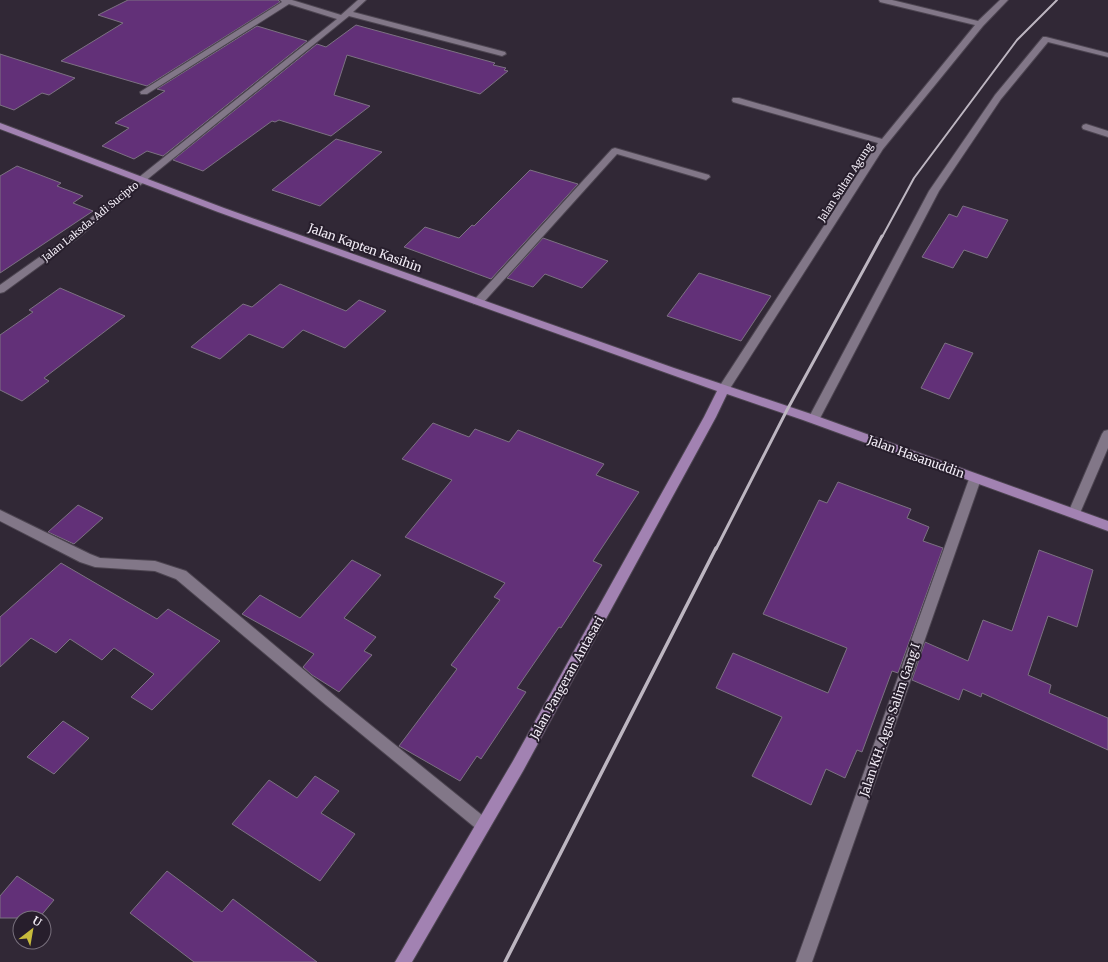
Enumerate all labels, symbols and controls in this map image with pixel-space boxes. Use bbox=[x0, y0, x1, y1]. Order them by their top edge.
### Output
street label: Jalan Sultan Agung bbox=[814, 140, 876, 225]
street label: Jalan Laksda. Adi Sucipto bbox=[39, 178, 141, 265]
street label: Jalan Kapten Kasihin bbox=[305, 220, 424, 275]
street label: Jalan Hasanuddin bbox=[865, 432, 967, 481]
street label: Jalan Pangeran Antasari bbox=[526, 613, 607, 743]
street label: Jalan KH. Agus Salim Gang I bbox=[856, 641, 923, 799]
north arrow bbox=[12, 910, 52, 950]
text: U bbox=[30, 913, 45, 930]

